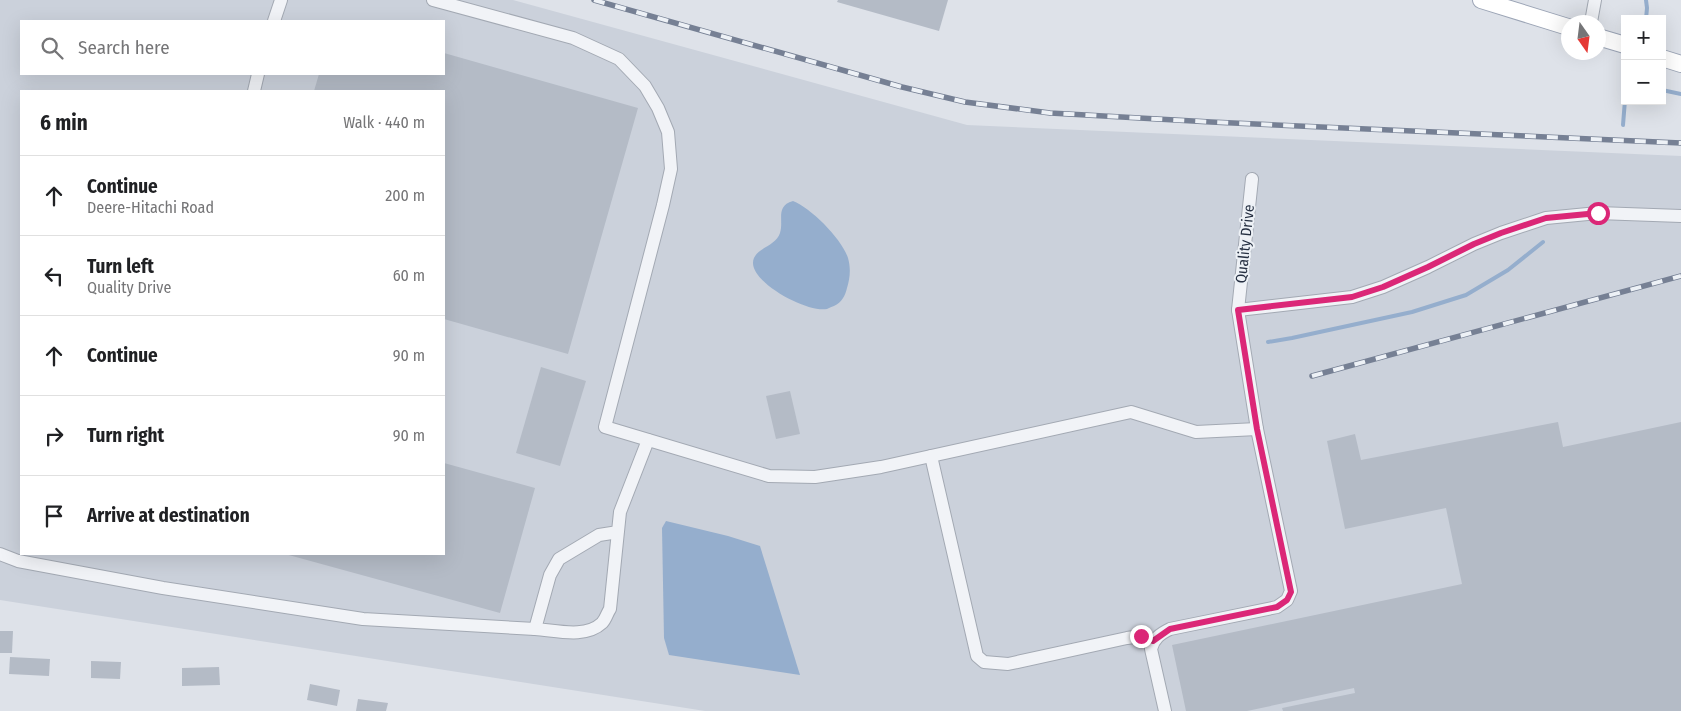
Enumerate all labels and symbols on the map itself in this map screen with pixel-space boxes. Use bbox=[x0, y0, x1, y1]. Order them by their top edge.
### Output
north arrow bbox=[1561, 15, 1606, 60]
route start bbox=[1587, 202, 1610, 225]
street label: Quality Drive bbox=[1232, 204, 1258, 284]
route end bbox=[1130, 625, 1153, 648]

